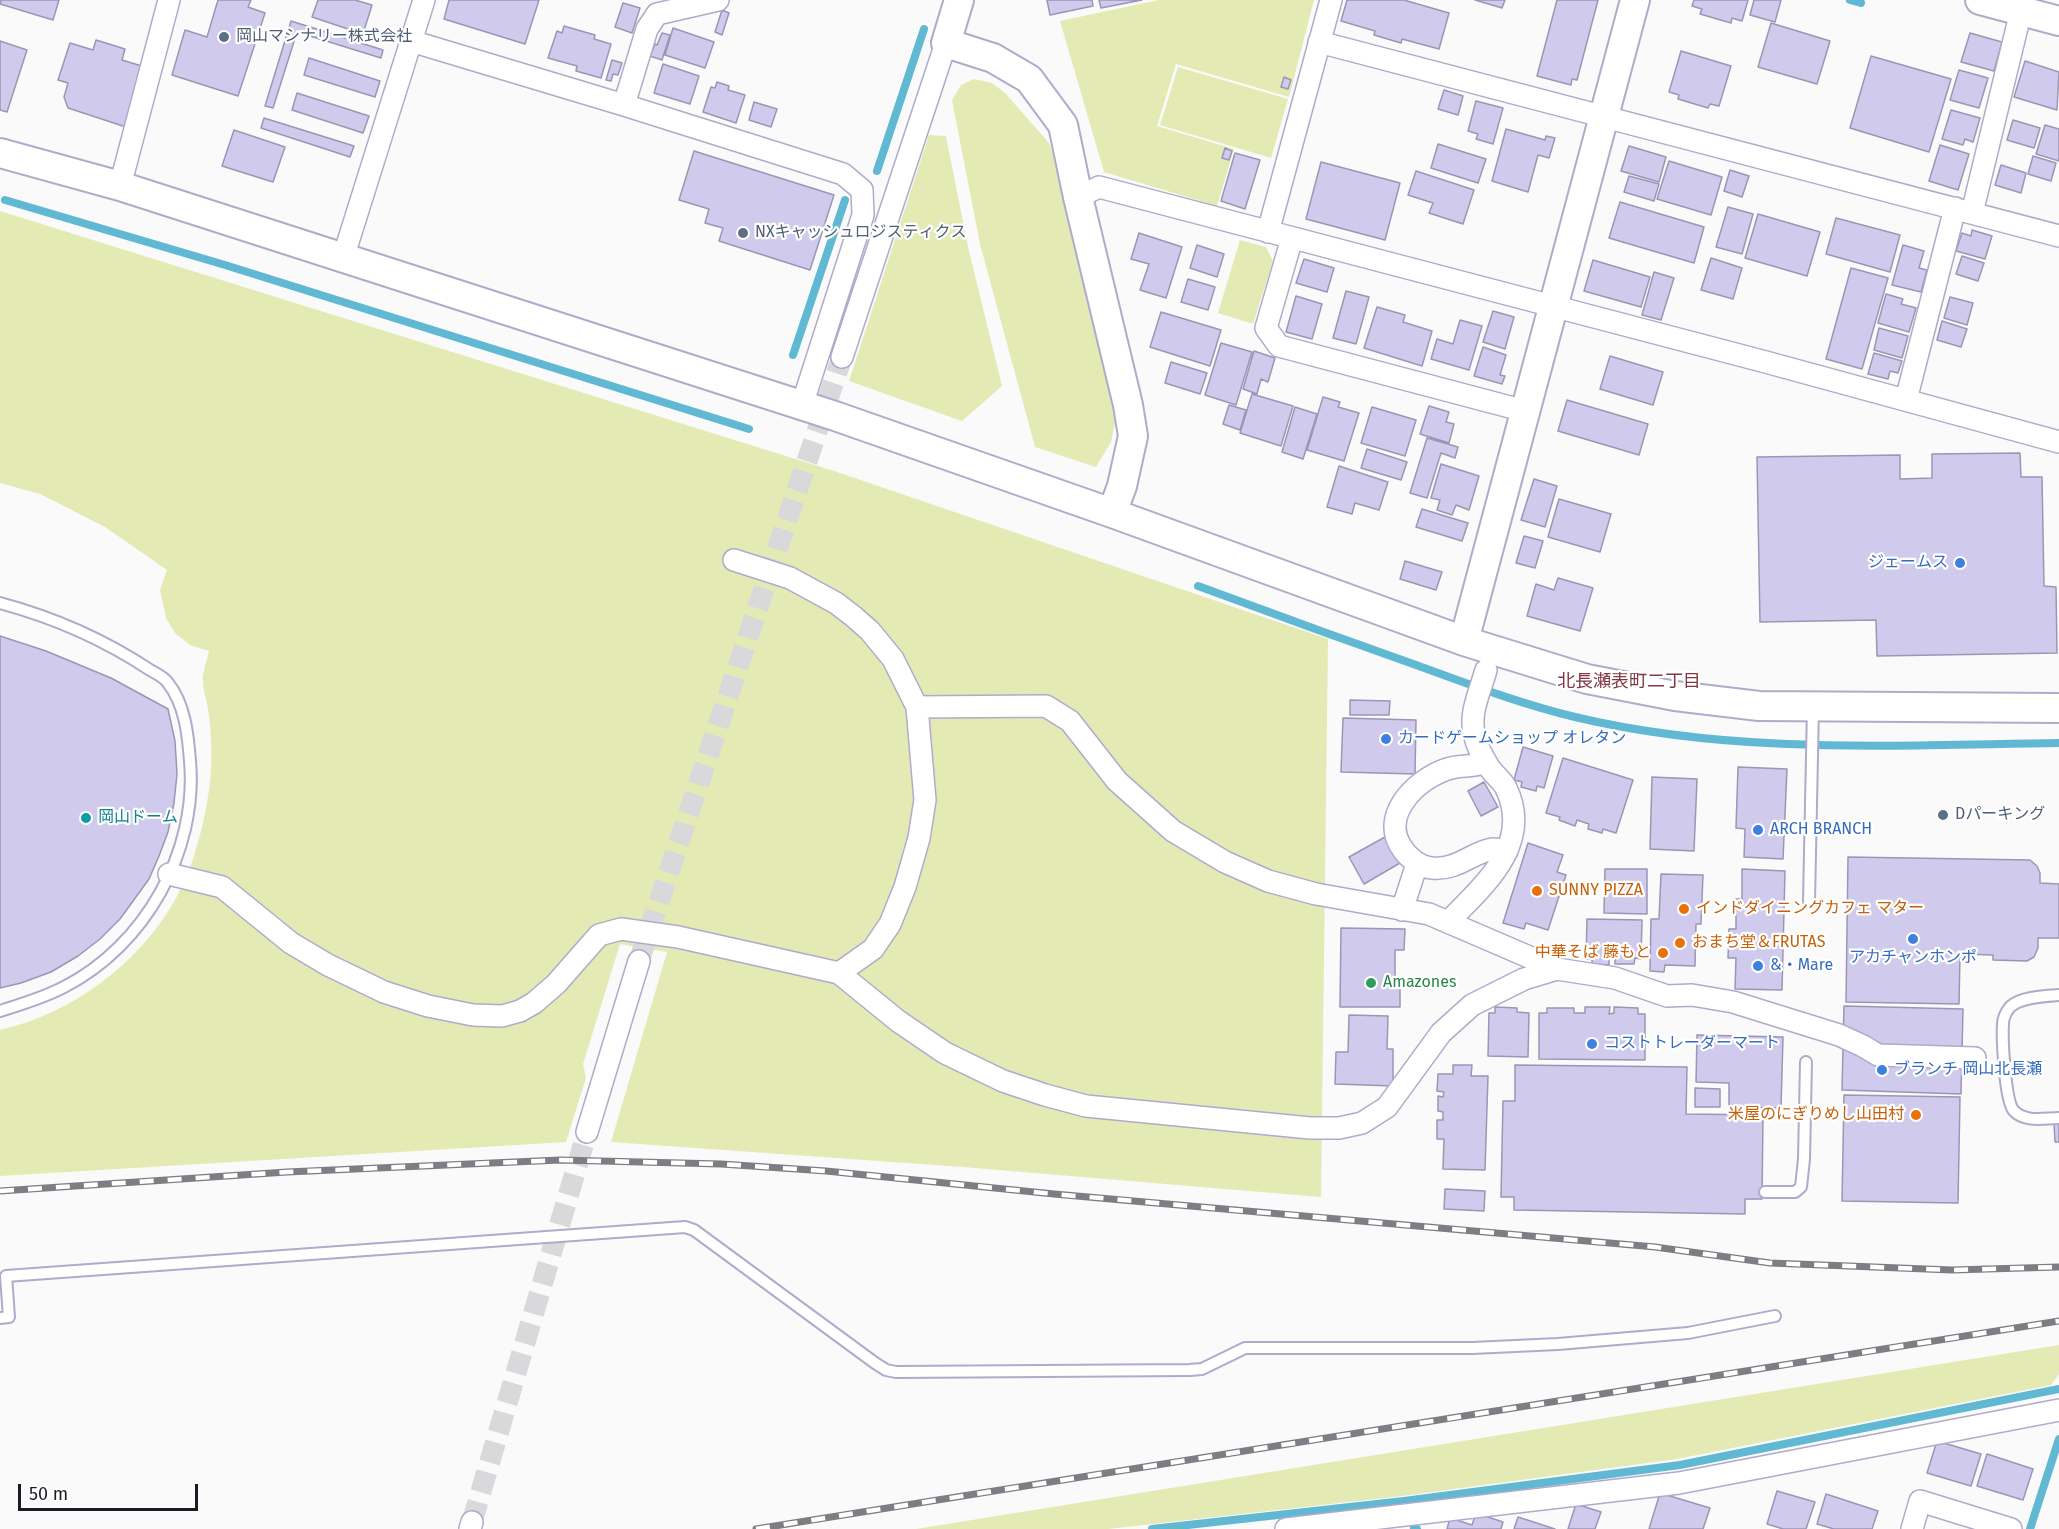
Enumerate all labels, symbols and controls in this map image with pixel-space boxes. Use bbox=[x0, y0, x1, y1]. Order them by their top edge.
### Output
place label: 岡山マシナリー株式会社 bbox=[236, 27, 412, 47]
marker: 岡山マシナリー株式会社 bbox=[217, 30, 231, 44]
place label: NXキャッシュロジスティクス bbox=[755, 223, 967, 243]
marker: NXキャッシュロジスティクス bbox=[736, 226, 750, 240]
place label: ジェームス bbox=[1868, 553, 1948, 573]
marker: ジェームス bbox=[1953, 556, 1967, 570]
district label: 北長瀬表町二丁目 bbox=[1557, 671, 1701, 693]
place label: カードゲームショップ オレタン bbox=[1398, 729, 1626, 749]
marker: カードゲームショップ オレタン bbox=[1379, 732, 1393, 746]
place label: Dパーキング bbox=[1955, 805, 2045, 825]
place label: 岡山ドーム bbox=[98, 808, 178, 828]
marker: Dパーキング bbox=[1936, 808, 1950, 822]
marker: 岡山ドーム bbox=[79, 811, 93, 825]
place label: ARCH BRANCH bbox=[1770, 820, 1872, 840]
marker: ARCH BRANCH bbox=[1751, 823, 1765, 837]
place label: SUNNY PIZZA bbox=[1549, 881, 1643, 901]
marker: SUNNY PIZZA bbox=[1530, 884, 1544, 898]
place label: インドダイニングカフェ マター bbox=[1696, 899, 1924, 919]
marker: インドダイニングカフェ マター bbox=[1677, 902, 1691, 916]
marker: アカチャンホンポ bbox=[1906, 932, 1920, 946]
place label: おまち堂＆FRUTAS bbox=[1692, 933, 1825, 953]
marker: おまち堂＆FRUTAS bbox=[1673, 936, 1687, 950]
place label: 中華そば 藤もと bbox=[1535, 943, 1651, 963]
marker: 中華そば 藤もと bbox=[1656, 946, 1670, 960]
place label: アカチャンホンポ bbox=[1849, 948, 1977, 968]
place label: &・Mare bbox=[1770, 956, 1833, 976]
marker: &・Mare bbox=[1751, 959, 1765, 973]
place label: Amazones bbox=[1383, 973, 1456, 993]
marker: Amazones bbox=[1364, 976, 1378, 990]
place label: コストトレーダーマート bbox=[1604, 1034, 1780, 1054]
marker: コストトレーダーマート bbox=[1585, 1037, 1599, 1051]
place label: ブランチ 岡山北長瀬 bbox=[1894, 1060, 2042, 1080]
marker: ブランチ 岡山北長瀬 bbox=[1875, 1063, 1889, 1077]
place label: 米屋のにぎりめし山田村 bbox=[1728, 1105, 1904, 1125]
marker: 米屋のにぎりめし山田村 bbox=[1909, 1108, 1923, 1122]
scale bar bbox=[21, 1472, 201, 1510]
text: 50 m bbox=[29, 1483, 68, 1505]

